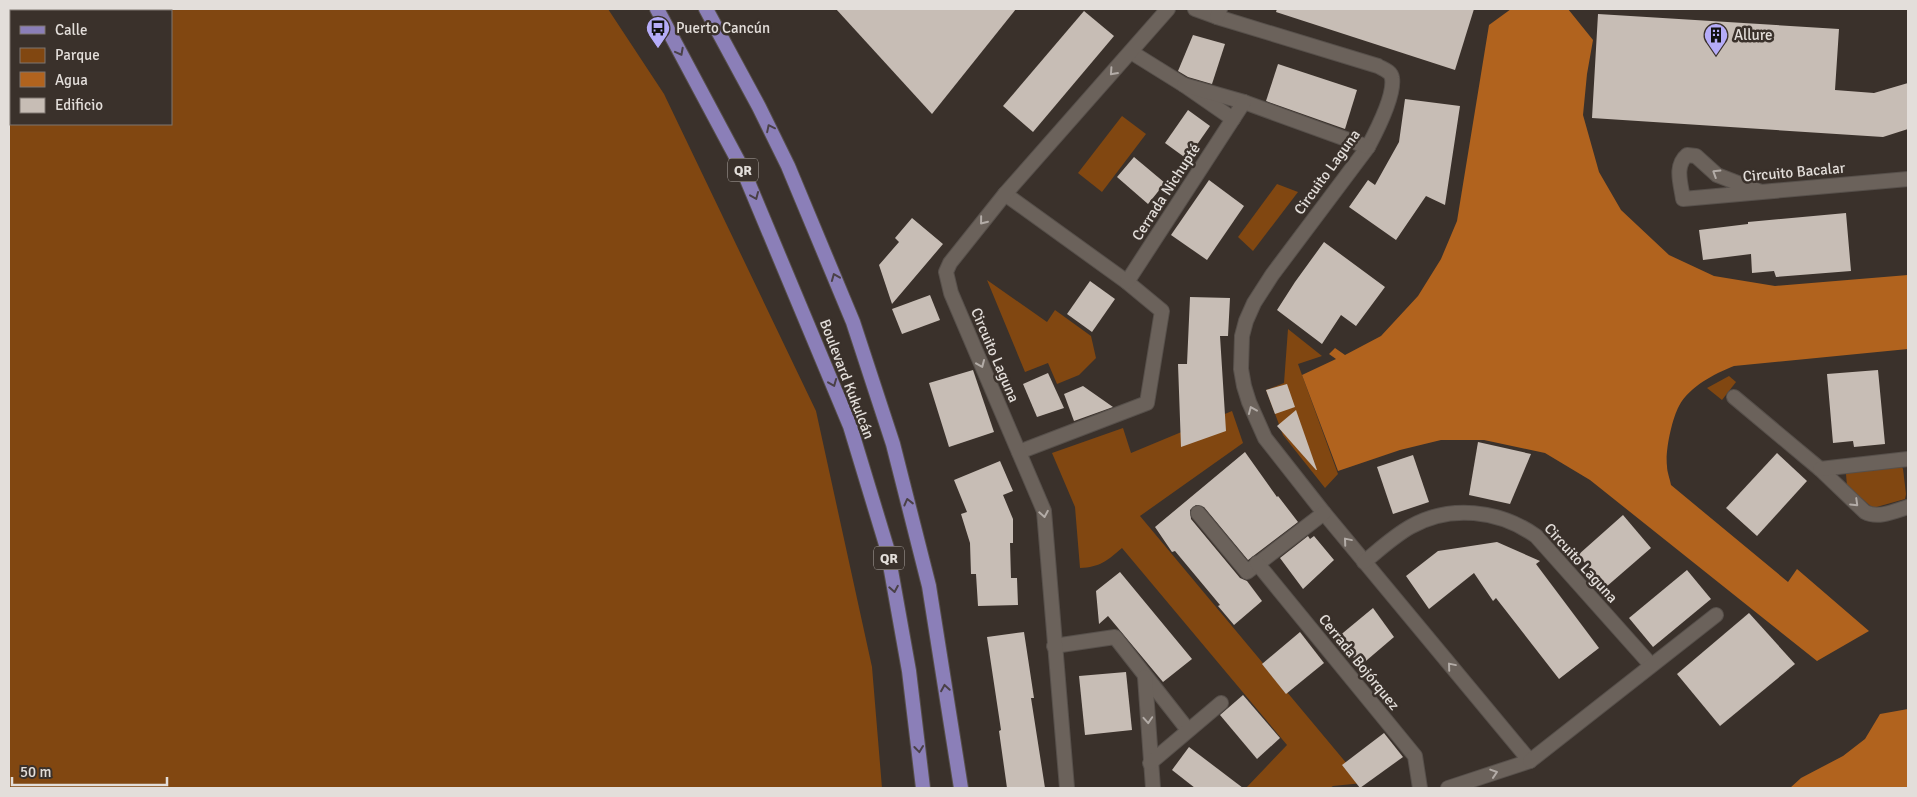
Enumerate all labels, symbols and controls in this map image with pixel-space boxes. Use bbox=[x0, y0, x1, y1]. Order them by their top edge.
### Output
legend bbox=[10, 10, 172, 125]
bus stop icon: Puerto Cancún bbox=[645, 15, 671, 49]
place label: Puerto Cancún bbox=[676, 19, 770, 37]
text: Calle bbox=[55, 21, 88, 39]
building icon: Allure bbox=[1703, 22, 1729, 56]
place label: Allure bbox=[1734, 26, 1772, 44]
text: Parque bbox=[55, 46, 100, 64]
one-way arrow bbox=[674, 46, 684, 55]
one-way arrow bbox=[1110, 67, 1119, 76]
text: Agua bbox=[55, 71, 88, 89]
text: Edificio bbox=[55, 96, 103, 114]
one-way arrow bbox=[766, 124, 776, 133]
street label: Circuito Laguna bbox=[1290, 126, 1364, 218]
street label: Cerrada Nichupté bbox=[1128, 140, 1204, 244]
road number: QR bbox=[728, 158, 758, 182]
street label: Circuito Bacalar bbox=[1742, 159, 1846, 185]
one-way arrow bbox=[1712, 170, 1722, 179]
one-way arrow bbox=[748, 191, 759, 200]
one-way arrow bbox=[981, 215, 989, 224]
one-way arrow bbox=[831, 273, 841, 282]
street label: Circuito Laguna bbox=[967, 305, 1023, 405]
street label: Boulevard Kukulcán bbox=[816, 316, 878, 442]
one-way arrow bbox=[975, 359, 986, 368]
one-way arrow bbox=[826, 378, 837, 387]
one-way arrow bbox=[1248, 406, 1258, 415]
one-way arrow bbox=[903, 497, 914, 506]
one-way arrow bbox=[1850, 497, 1859, 506]
one-way arrow bbox=[1038, 510, 1048, 518]
street label: Circuito Laguna bbox=[1541, 519, 1621, 607]
one-way arrow bbox=[1343, 537, 1352, 546]
road number: QR bbox=[874, 546, 904, 570]
one-way arrow bbox=[889, 584, 899, 593]
street label: Cerrada Bojórquez bbox=[1315, 610, 1403, 714]
one-way arrow bbox=[1448, 662, 1457, 671]
one-way arrow bbox=[941, 684, 951, 693]
one-way arrow bbox=[1142, 716, 1153, 724]
one-way arrow bbox=[913, 745, 923, 754]
scale bar bbox=[12, 754, 168, 786]
text: 50 m bbox=[20, 763, 51, 781]
one-way arrow bbox=[1489, 769, 1498, 779]

